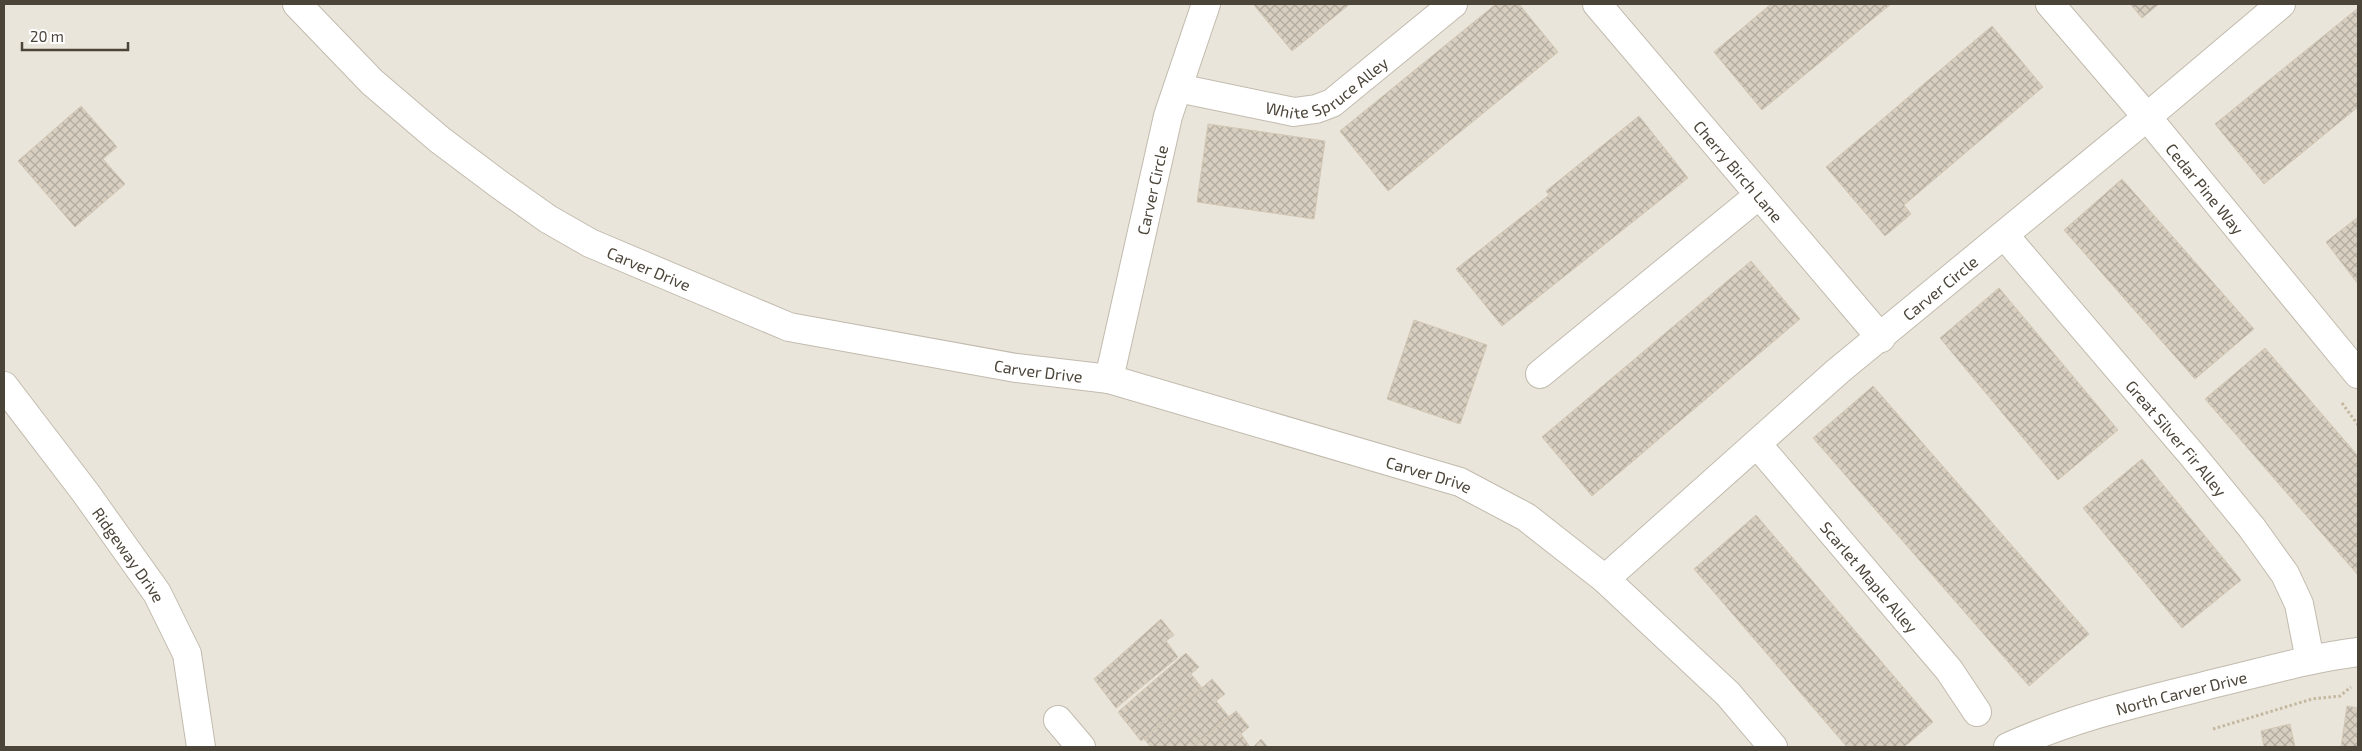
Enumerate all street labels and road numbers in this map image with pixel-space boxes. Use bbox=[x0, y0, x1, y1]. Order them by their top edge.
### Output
street label: White Spruce Alley bbox=[1264, 52, 1391, 121]
street label: Cherry Birch Lane bbox=[1690, 116, 1787, 225]
street label: Cedar Pine Way bbox=[2162, 139, 2249, 238]
street label: Carver Circle bbox=[1132, 143, 1171, 236]
street label: Carver Drive bbox=[604, 242, 694, 294]
street label: Carver Circle bbox=[1898, 251, 1981, 324]
street label: Carver Drive bbox=[993, 355, 1084, 385]
street label: Great Silver Fir Alley bbox=[2123, 376, 2231, 500]
street label: Carver Drive bbox=[1384, 451, 1476, 496]
street label: Ridgeway Drive bbox=[89, 503, 169, 605]
street label: Scarlet Maple Alley bbox=[1817, 517, 1923, 637]
street label: North Carver Drive bbox=[2113, 666, 2249, 718]

